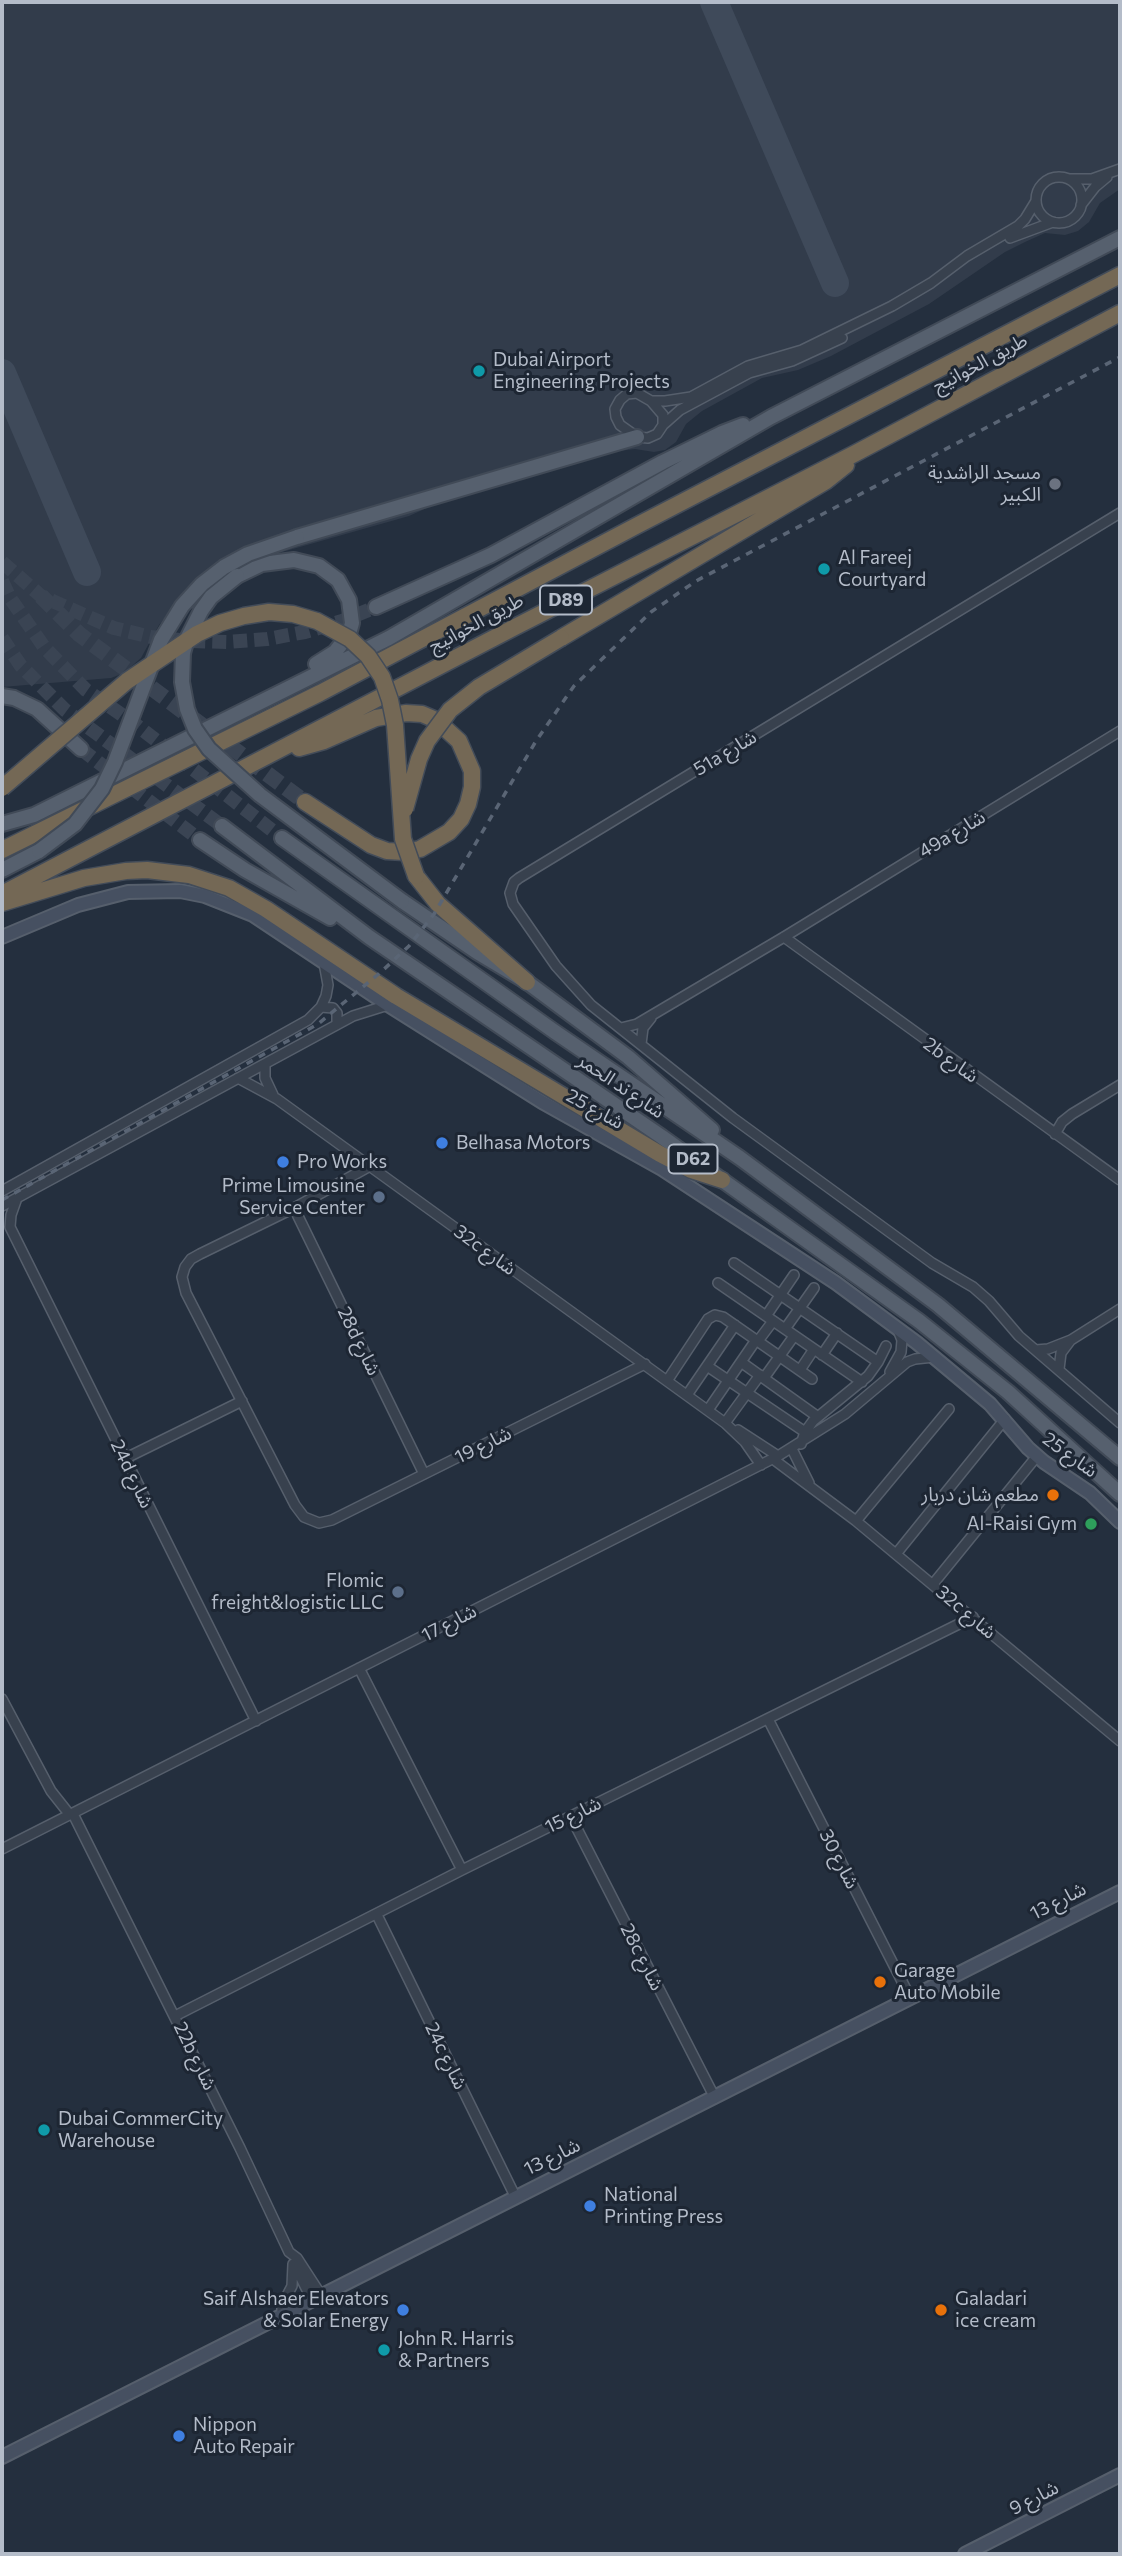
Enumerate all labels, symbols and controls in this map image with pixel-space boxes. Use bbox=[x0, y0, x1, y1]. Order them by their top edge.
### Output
street label: طريق الخوانيج bbox=[929, 329, 1031, 397]
place label: Dubai Airport Engineering Projects bbox=[493, 349, 670, 393]
marker: Dubai Airport Engineering Projects bbox=[471, 363, 487, 379]
place label: مسجد الراشدية الكبير bbox=[928, 462, 1041, 506]
marker: مسجد الراشدية الكبير bbox=[1047, 476, 1063, 492]
place label: Al Fareej Courtyard bbox=[838, 547, 926, 591]
marker: Al Fareej Courtyard bbox=[816, 561, 832, 577]
road number: D89 bbox=[540, 586, 592, 614]
street label: طريق الخوانيج bbox=[425, 589, 527, 657]
street label: 51a شارع bbox=[689, 725, 761, 781]
street label: 49a شارع bbox=[915, 805, 989, 863]
street label: 2b شارع bbox=[919, 1032, 983, 1088]
street label: شارع ند الحمر bbox=[573, 1049, 669, 1123]
street label: شارع 25 bbox=[562, 1084, 628, 1134]
place label: Belhasa Motors bbox=[456, 1132, 590, 1154]
marker: Belhasa Motors bbox=[434, 1135, 450, 1151]
road number: D62 bbox=[668, 1144, 718, 1174]
place label: Pro Works bbox=[297, 1151, 387, 1173]
marker: Pro Works bbox=[275, 1154, 291, 1170]
place label: Prime Limousine Service Center bbox=[222, 1175, 365, 1219]
marker: Prime Limousine Service Center bbox=[371, 1189, 387, 1205]
street label: 32c شارع bbox=[449, 1220, 521, 1280]
street label: 28d شارع bbox=[333, 1303, 385, 1379]
street label: شارع 19 bbox=[451, 1422, 515, 1468]
street label: شارع 25 bbox=[1038, 1428, 1102, 1482]
street label: 24d شارع bbox=[106, 1436, 158, 1512]
place label: مطعم شان دربار bbox=[921, 1484, 1039, 1506]
marker: مطعم شان دربار bbox=[1045, 1487, 1061, 1503]
place label: Al-Raisi Gym bbox=[966, 1513, 1077, 1535]
marker: Al-Raisi Gym bbox=[1083, 1516, 1099, 1532]
place label: Flomic freight&logistic LLC bbox=[211, 1570, 384, 1614]
street label: 32c شارع bbox=[931, 1580, 1001, 1644]
marker: Flomic freight&logistic LLC bbox=[390, 1584, 406, 1600]
street label: شارع 17 bbox=[418, 1599, 480, 1647]
street label: شارع 15 bbox=[541, 1792, 605, 1838]
street label: شارع 30 bbox=[814, 1825, 864, 1893]
street label: شارع 13 bbox=[1026, 1877, 1090, 1925]
street label: 28c شارع bbox=[615, 1920, 669, 1994]
place label: Garage Auto Mobile bbox=[894, 1960, 1001, 2004]
marker: Garage Auto Mobile bbox=[872, 1974, 888, 1990]
street label: 22b شارع bbox=[169, 2018, 221, 2094]
street label: 24c شارع bbox=[420, 2019, 472, 2093]
place label: Dubai CommerCity Warehouse bbox=[58, 2108, 223, 2152]
marker: Dubai CommerCity Warehouse bbox=[36, 2122, 52, 2138]
street label: شارع 13 bbox=[520, 2134, 584, 2180]
place label: National Printing Press bbox=[604, 2184, 723, 2228]
marker: National Printing Press bbox=[582, 2198, 598, 2214]
place label: Saif Alshaer Elevators & Solar Energy bbox=[203, 2288, 389, 2332]
place label: Galadari ice cream bbox=[955, 2288, 1036, 2332]
marker: Saif Alshaer Elevators & Solar Energy bbox=[395, 2302, 411, 2318]
marker: Galadari ice cream bbox=[933, 2302, 949, 2318]
place label: John R. Harris & Partners bbox=[398, 2328, 514, 2372]
marker: John R. Harris & Partners bbox=[376, 2342, 392, 2358]
place label: Nippon Auto Repair bbox=[193, 2414, 295, 2458]
marker: Nippon Auto Repair bbox=[171, 2428, 187, 2444]
street label: شارع 9 bbox=[1006, 2476, 1062, 2520]

